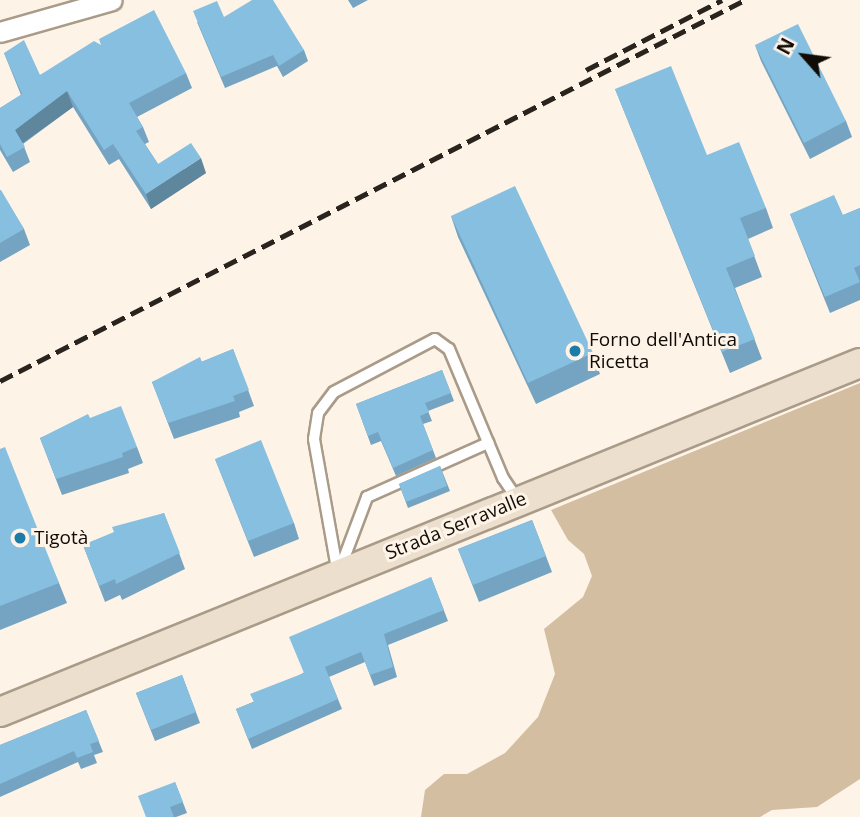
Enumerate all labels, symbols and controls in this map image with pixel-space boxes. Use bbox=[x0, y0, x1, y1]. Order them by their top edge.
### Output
north arrow bbox=[769, 21, 839, 91]
text: N bbox=[770, 33, 801, 59]
place label: Forno dell'Antica Ricetta bbox=[589, 329, 737, 373]
marker: Forno dell'Antica Ricetta bbox=[567, 343, 583, 359]
street label: Strada Serravalle bbox=[382, 487, 530, 565]
place label: Tigotà bbox=[34, 527, 88, 549]
marker: Tigotà bbox=[12, 530, 28, 546]

